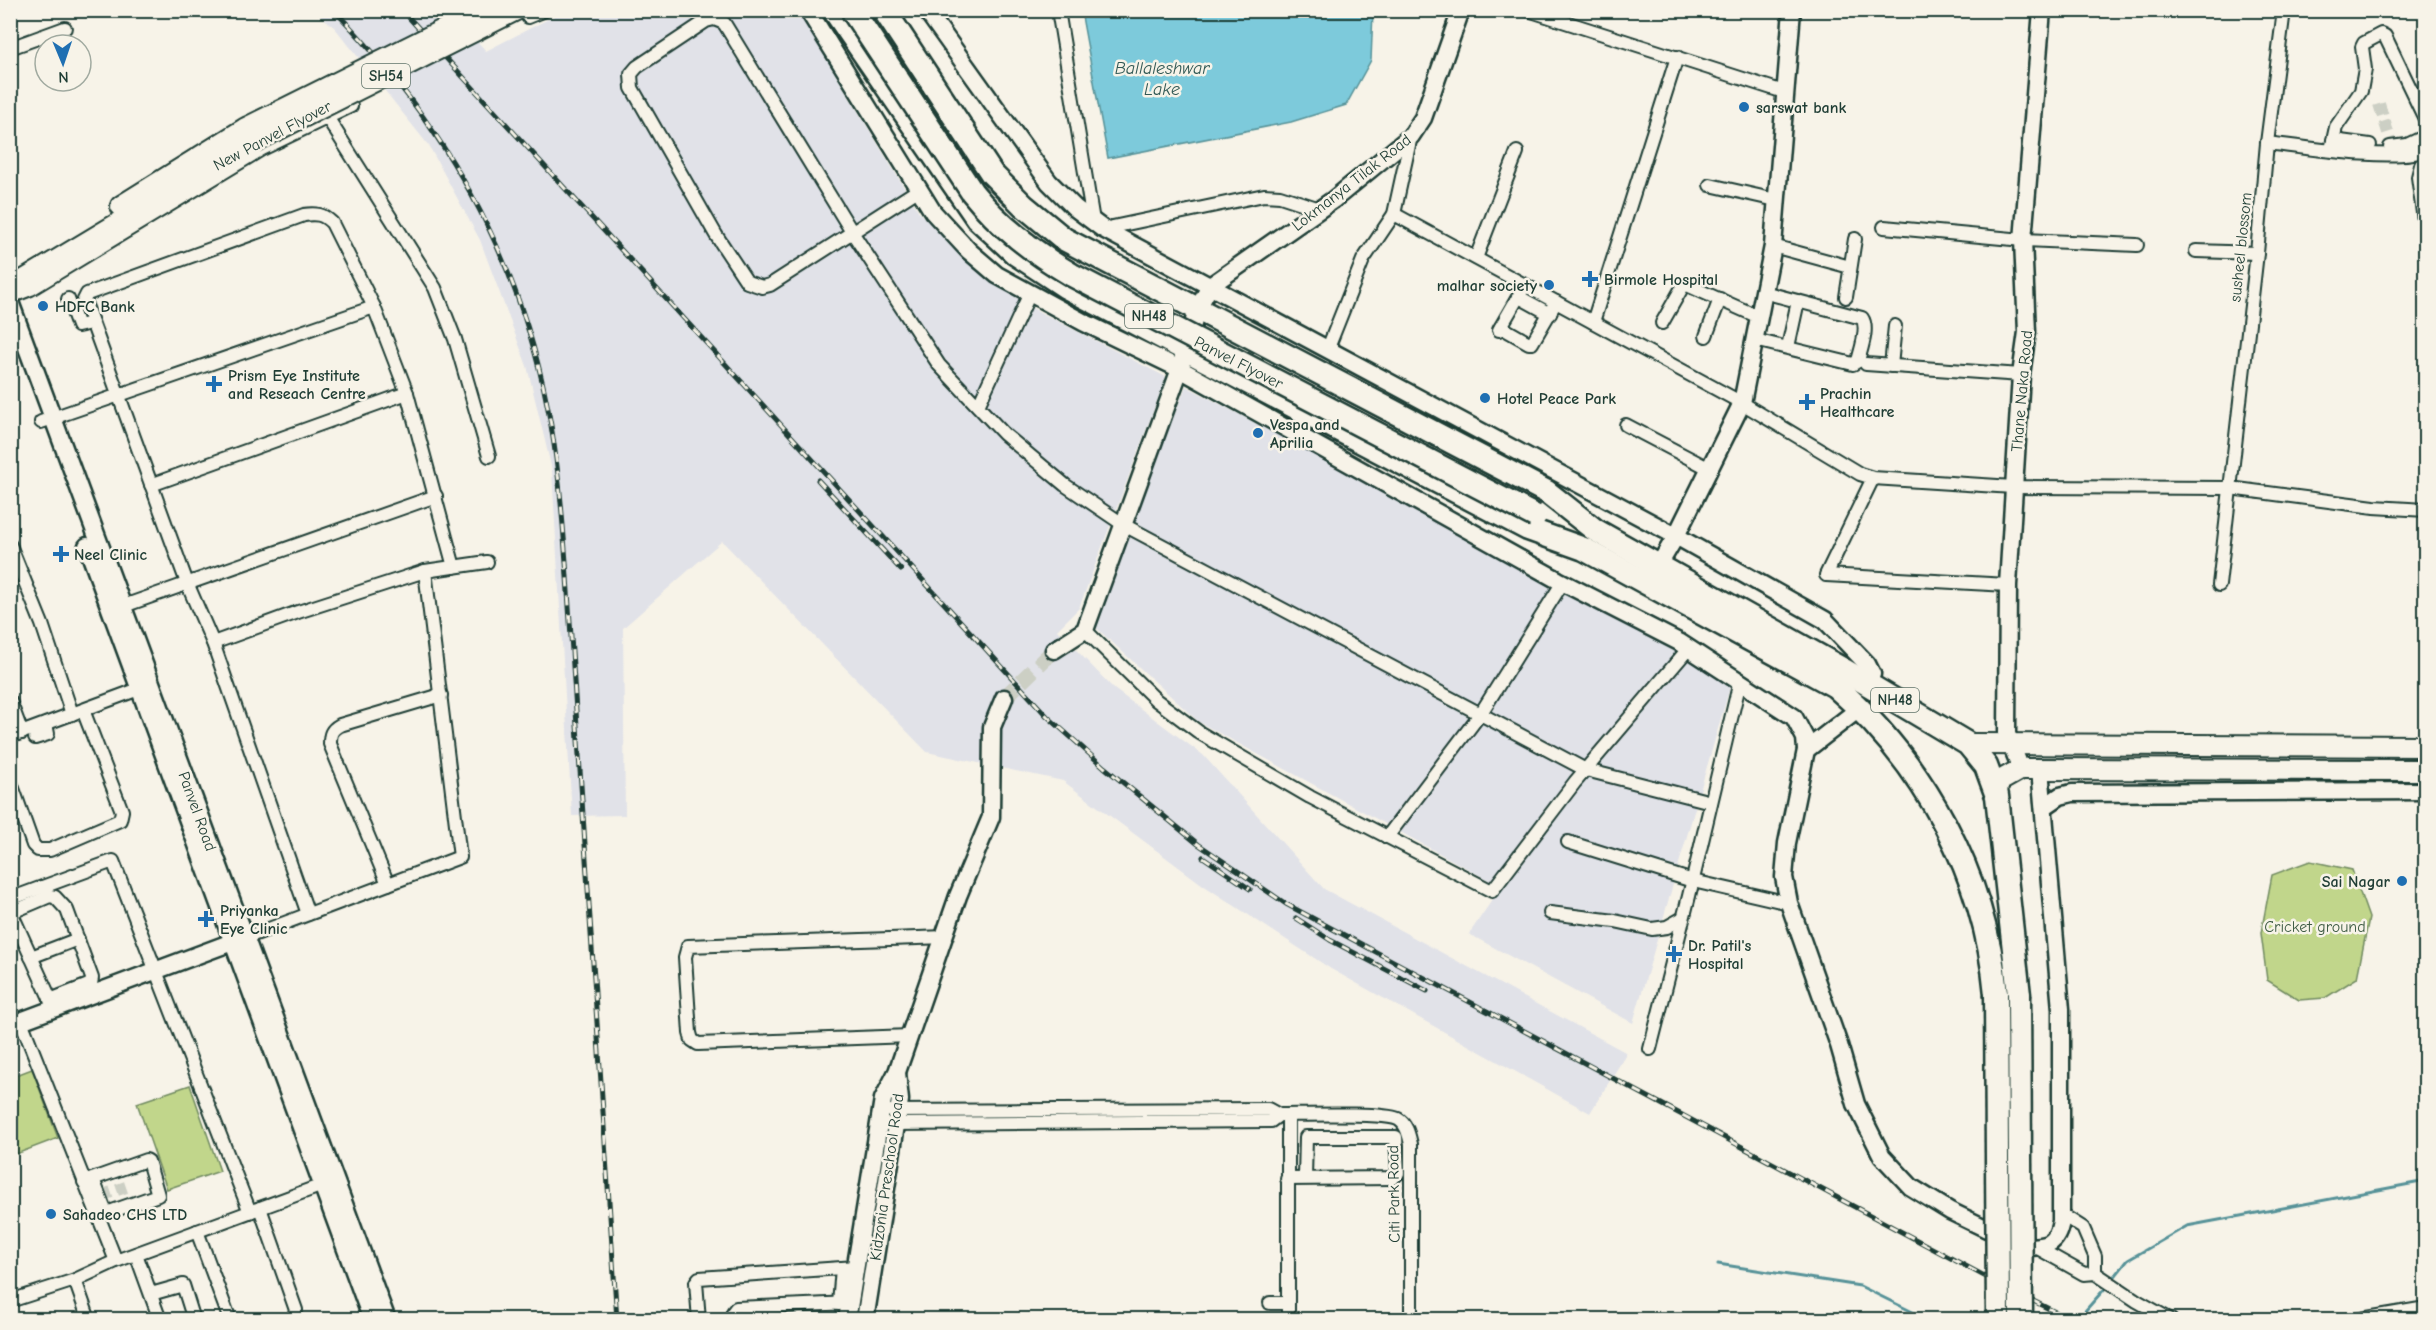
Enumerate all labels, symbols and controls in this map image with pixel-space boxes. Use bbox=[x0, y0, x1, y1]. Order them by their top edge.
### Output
north arrow bbox=[33, 33, 93, 93]
water label: Ballaleshwar Lake bbox=[1115, 58, 1210, 100]
road number: SH54 bbox=[362, 64, 410, 88]
text: N bbox=[58, 68, 69, 86]
street label: New Panvel Flyover bbox=[211, 97, 335, 175]
place label: sarswat bank bbox=[1756, 99, 1846, 117]
marker: sarswat bank bbox=[1737, 100, 1751, 114]
street label: Lokmanya Tilak Road bbox=[1288, 131, 1415, 235]
street label: susheel blossom bbox=[2226, 191, 2256, 303]
marker: Birmole Hospital bbox=[1581, 270, 1599, 288]
place label: Birmole Hospital bbox=[1604, 271, 1718, 289]
place label: malhar society bbox=[1437, 277, 1538, 295]
marker: malhar society bbox=[1542, 278, 1556, 292]
place label: HDFC Bank bbox=[55, 298, 135, 316]
marker: HDFC Bank bbox=[36, 299, 50, 313]
road number: NH48 bbox=[1125, 304, 1173, 328]
street label: Thane Naka Road bbox=[2008, 330, 2036, 453]
street label: Panvel Flyover bbox=[1191, 333, 1287, 393]
place label: Prism Eye Institute and Reseach Centre bbox=[228, 367, 366, 403]
marker: Prism Eye Institute and Reseach Centre bbox=[205, 375, 223, 393]
place label: Prachin Healthcare bbox=[1820, 385, 1894, 421]
place label: Hotel Peace Park bbox=[1497, 390, 1616, 408]
marker: Hotel Peace Park bbox=[1478, 391, 1492, 405]
marker: Prachin Healthcare bbox=[1798, 393, 1816, 411]
place label: Vespa and Aprilia bbox=[1270, 416, 1340, 452]
marker: Vespa and Aprilia bbox=[1251, 426, 1265, 440]
marker: Neel Clinic bbox=[52, 545, 70, 563]
place label: Neel Clinic bbox=[74, 546, 147, 564]
road number: NH48 bbox=[1871, 688, 1919, 712]
street label: Panvel Road bbox=[174, 769, 220, 853]
place label: Sai Nagar bbox=[2322, 873, 2391, 891]
marker: Sai Nagar bbox=[2395, 874, 2409, 888]
place label: Priyanka Eye Clinic bbox=[220, 902, 288, 938]
marker: Priyanka Eye Clinic bbox=[197, 910, 215, 928]
park label: Cricket ground bbox=[2264, 918, 2366, 936]
place label: Dr. Patil's Hospital bbox=[1688, 937, 1752, 973]
marker: Dr. Patil's Hospital bbox=[1665, 945, 1683, 963]
street label: Kidzonia Preschool Road bbox=[866, 1092, 908, 1262]
street label: Citi Park Road bbox=[1384, 1145, 1404, 1243]
place label: Sahadeo CHS LTD bbox=[63, 1206, 187, 1224]
marker: Sahadeo CHS LTD bbox=[44, 1207, 58, 1221]

